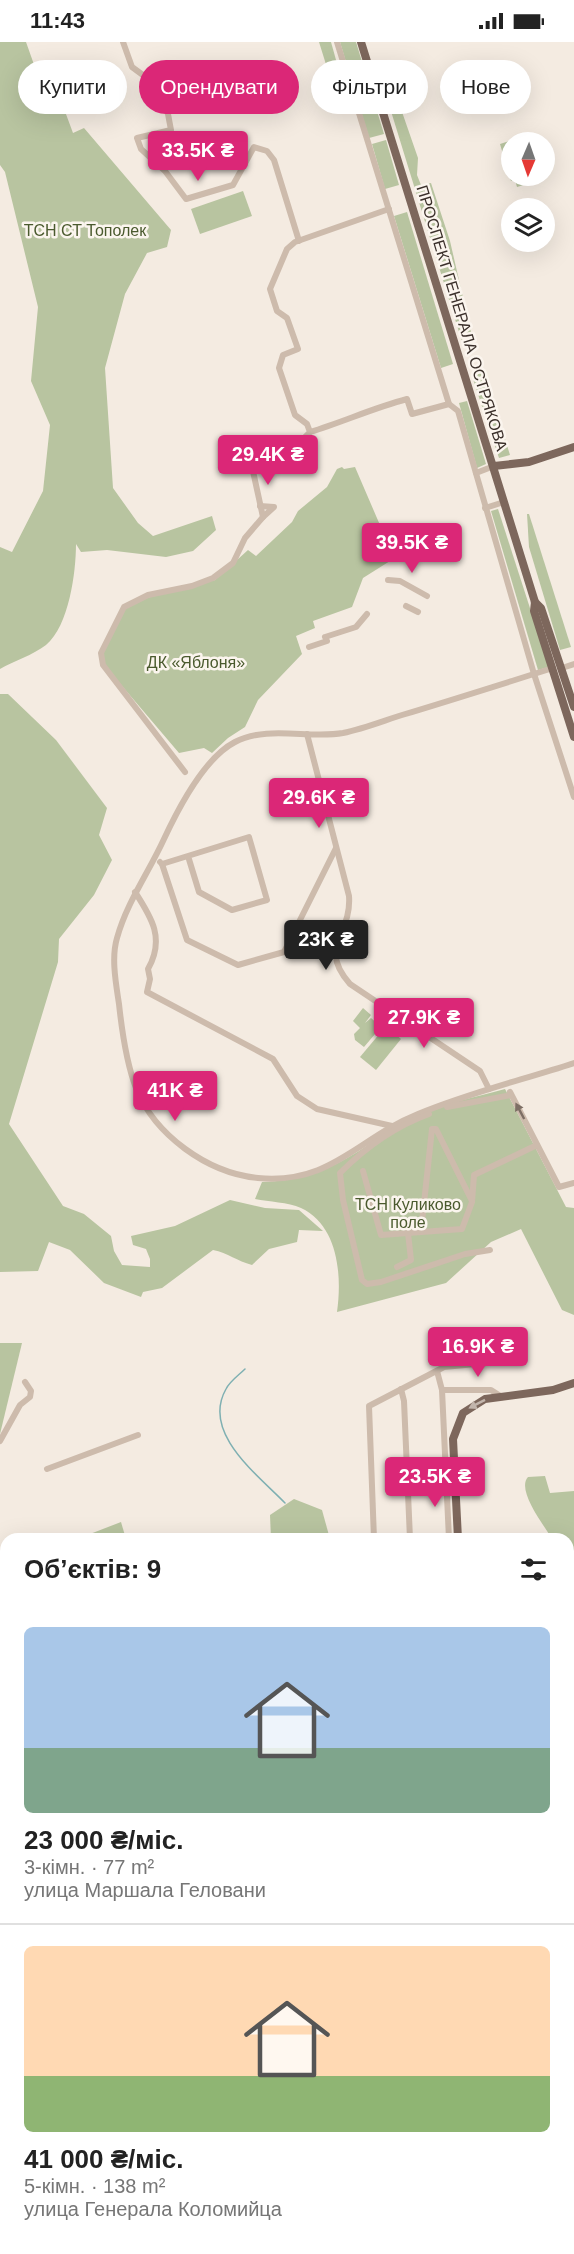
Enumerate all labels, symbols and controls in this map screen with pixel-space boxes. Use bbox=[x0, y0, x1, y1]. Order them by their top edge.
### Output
text: 11:43 bbox=[30, 8, 85, 33]
chip: Купити bbox=[18, 60, 127, 114]
chip: Орендувати bbox=[139, 60, 299, 114]
chip: Фільтри bbox=[311, 60, 428, 114]
chip: Нове bbox=[440, 60, 531, 114]
pin: 33.5K ₴ bbox=[143, 131, 253, 182]
north arrow bbox=[501, 132, 555, 186]
map controls bbox=[501, 132, 555, 252]
text: 33.5K ₴ bbox=[162, 139, 234, 161]
street label: ПРОСПЕКТ ГЕНЕРАЛА ОСТРЯКОВА bbox=[413, 183, 511, 453]
button: layers bbox=[501, 198, 555, 252]
park label: ТСН СТ Тополек bbox=[24, 222, 147, 239]
pin: 29.4K ₴ bbox=[213, 435, 323, 486]
text: 29.4K ₴ bbox=[232, 443, 304, 465]
pin: 39.5K ₴ bbox=[357, 523, 467, 574]
text: 39.5K ₴ bbox=[376, 531, 448, 553]
park label: ДК «Яблоня» bbox=[147, 654, 245, 671]
pin: 29.6K ₴ bbox=[264, 778, 374, 829]
text: 29.6K ₴ bbox=[283, 786, 355, 808]
pin: 23K ₴ bbox=[284, 920, 368, 971]
text: 23K ₴ bbox=[298, 928, 354, 950]
pin: 27.9K ₴ bbox=[369, 998, 479, 1049]
text: 27.9K ₴ bbox=[388, 1006, 460, 1028]
pin: 41K ₴ bbox=[133, 1071, 217, 1122]
text: 41K ₴ bbox=[147, 1079, 203, 1101]
one-way arrow bbox=[515, 1103, 525, 1120]
park label: ТСН Куликово поле bbox=[355, 1196, 461, 1231]
pin: 16.9K ₴ bbox=[423, 1327, 533, 1378]
text: 16.9K ₴ bbox=[442, 1335, 514, 1357]
one-way arrow bbox=[468, 1399, 485, 1409]
pin: 23.5K ₴ bbox=[380, 1457, 490, 1508]
text: 23.5K ₴ bbox=[399, 1465, 471, 1487]
icon: filters bbox=[517, 1553, 550, 1586]
text: Об’єктів: 9 bbox=[24, 1554, 161, 1584]
icon: home bbox=[233, 1666, 341, 1774]
text: 23 000 ₴/міс. bbox=[24, 1825, 183, 1855]
text: 3-кімн. · 77 m² bbox=[24, 1856, 154, 1878]
text: улица Маршала Геловани bbox=[24, 1879, 266, 1901]
icon: home bbox=[233, 1985, 341, 2093]
text: 41 000 ₴/міс. bbox=[24, 2144, 183, 2174]
text: 5-кімн. · 138 m² bbox=[24, 2175, 165, 2197]
text: улица Генерала Коломийца bbox=[24, 2198, 282, 2220]

